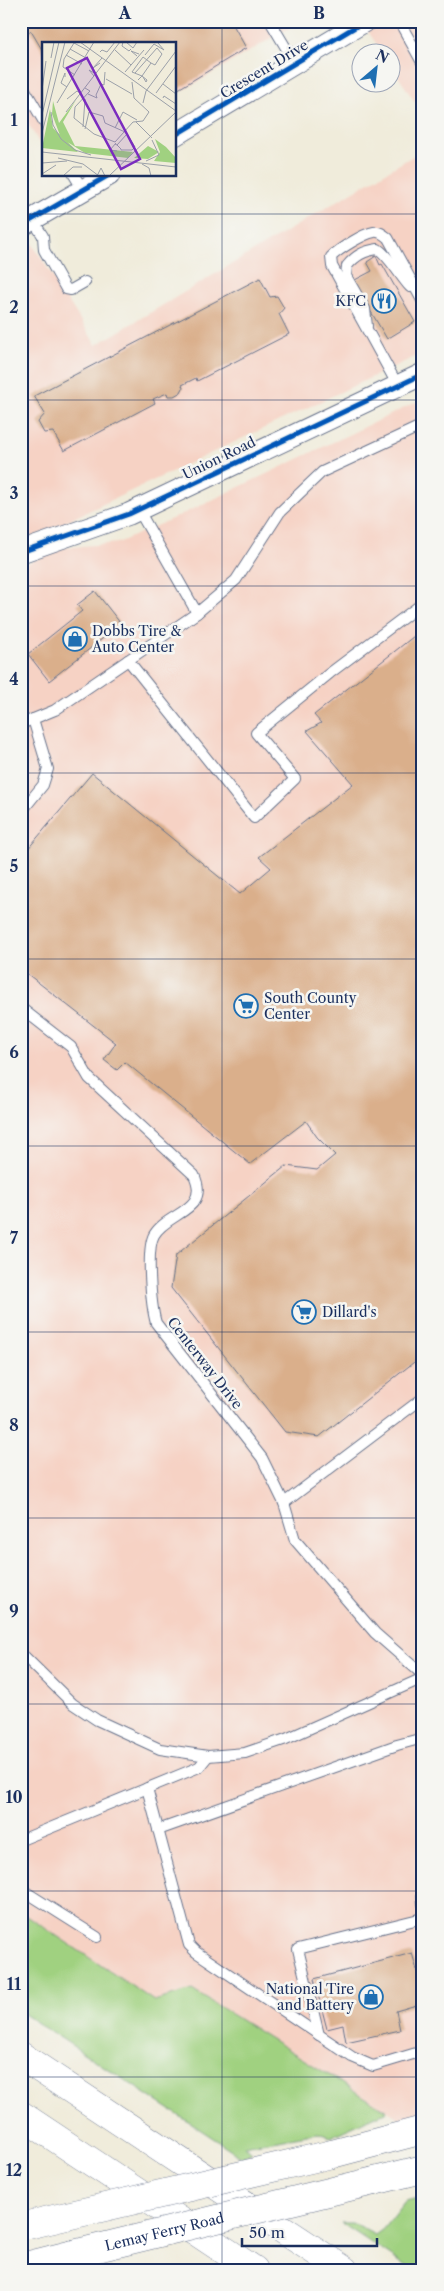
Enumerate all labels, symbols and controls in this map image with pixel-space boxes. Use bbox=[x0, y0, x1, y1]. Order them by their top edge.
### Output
text: A bbox=[118, 3, 132, 23]
text: B bbox=[313, 3, 325, 23]
street label: Crescent Drive bbox=[217, 36, 311, 102]
inset map bbox=[42, 42, 176, 176]
north arrow bbox=[352, 42, 402, 92]
text: N bbox=[373, 46, 392, 67]
text: 1 bbox=[10, 110, 18, 130]
restaurant icon: KFC bbox=[371, 288, 397, 314]
place label: KFC bbox=[335, 292, 366, 310]
text: 2 bbox=[9, 297, 19, 317]
street label: Union Road bbox=[179, 432, 259, 483]
text: 3 bbox=[9, 483, 19, 503]
place label: Dobbs Tire & Auto Center bbox=[91, 622, 182, 656]
shop icon: Dobbs Tire & Auto Center bbox=[62, 626, 88, 652]
text: 4 bbox=[9, 669, 19, 689]
text: 5 bbox=[10, 856, 19, 876]
place label: South County Center bbox=[264, 989, 357, 1023]
supermarket icon: South County Center bbox=[233, 993, 259, 1019]
text: 6 bbox=[9, 1042, 19, 1062]
text: 7 bbox=[10, 1228, 19, 1248]
supermarket icon: Dillard's bbox=[291, 1299, 317, 1325]
place label: Dillard's bbox=[322, 1303, 377, 1321]
street label: Centerway Drive bbox=[163, 1313, 247, 1413]
text: 8 bbox=[9, 1415, 19, 1435]
text: 9 bbox=[9, 1601, 19, 1621]
text: 10 bbox=[5, 1787, 23, 1807]
text: 11 bbox=[7, 1974, 22, 1994]
place label: National Tire and Battery bbox=[266, 1980, 354, 2014]
shop icon: National Tire and Battery bbox=[358, 1984, 384, 2010]
text: 12 bbox=[6, 2160, 22, 2180]
street label: Lemay Ferry Road bbox=[103, 2209, 226, 2255]
scale bar bbox=[242, 2216, 376, 2248]
text: 50 m bbox=[249, 2223, 285, 2242]

